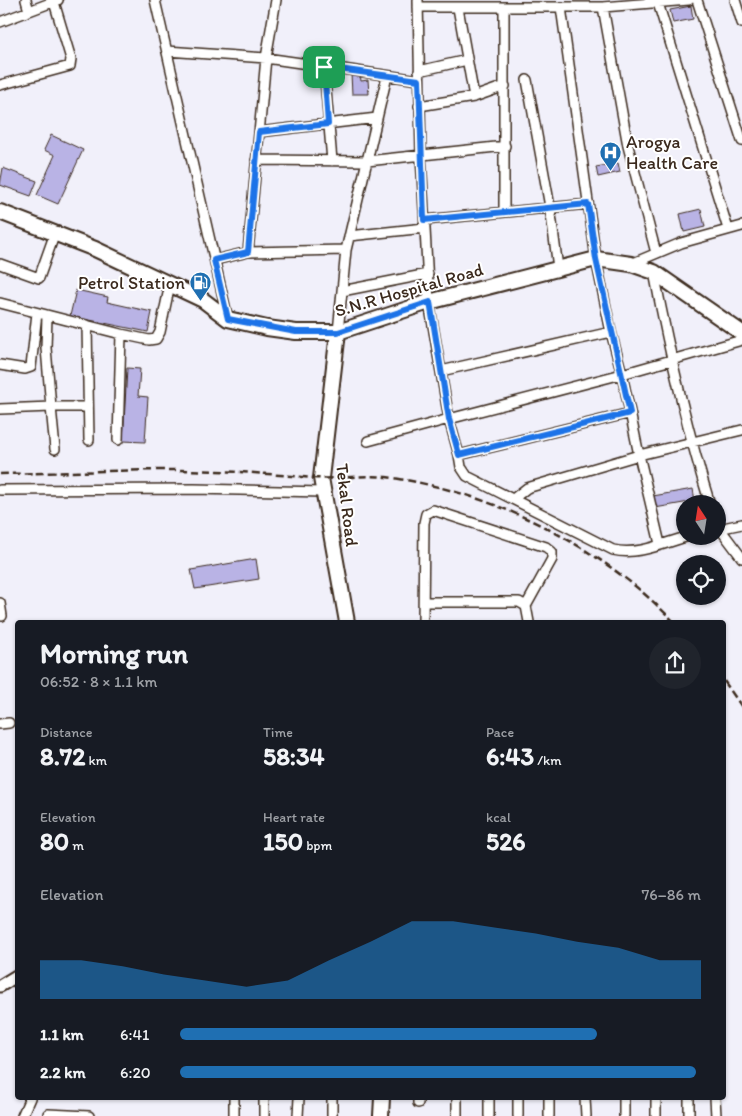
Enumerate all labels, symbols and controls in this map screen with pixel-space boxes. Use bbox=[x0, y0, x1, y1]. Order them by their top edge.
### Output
pin bbox=[303, 46, 345, 88]
icon: arrive bbox=[310, 53, 338, 81]
place label: Arogya Health Care bbox=[626, 131, 718, 174]
hospital icon: Arogya Health Care bbox=[598, 140, 622, 171]
street label: S.N.R Hospital Road bbox=[332, 258, 486, 322]
fuel station icon: Petrol Station bbox=[189, 271, 213, 302]
place label: Petrol Station bbox=[78, 272, 185, 294]
street label: Tekal Road bbox=[331, 462, 363, 548]
north arrow bbox=[676, 495, 726, 545]
map controls bbox=[676, 495, 726, 605]
button: locate bbox=[676, 555, 726, 605]
text: Morning run bbox=[40, 636, 188, 670]
button: share bbox=[649, 637, 701, 689]
text: 06:52 · 8 × 1.1 km bbox=[40, 672, 157, 691]
text: Distance bbox=[40, 724, 92, 741]
text: Time bbox=[263, 724, 293, 741]
text: Pace bbox=[486, 724, 514, 741]
text: 8.72 bbox=[40, 741, 85, 771]
text: 58:34 bbox=[263, 741, 325, 771]
text: 6:43 bbox=[486, 741, 534, 771]
text: km bbox=[85, 752, 107, 769]
text: /km bbox=[534, 752, 562, 769]
text: Elevation bbox=[40, 809, 96, 826]
text: Heart rate bbox=[263, 809, 325, 826]
text: kcal bbox=[486, 809, 511, 826]
text: 80 bbox=[40, 826, 69, 856]
text: 150 bbox=[263, 826, 303, 856]
text: 526 bbox=[486, 826, 526, 856]
text: m bbox=[69, 837, 84, 854]
text: bpm bbox=[303, 837, 332, 854]
text: Elevation bbox=[40, 885, 104, 904]
text: 76–86 m bbox=[641, 885, 701, 904]
text: 1.1 km bbox=[40, 1025, 84, 1044]
text: 6:41 bbox=[120, 1025, 149, 1044]
text: 2.2 km bbox=[40, 1063, 86, 1082]
text: 6:20 bbox=[120, 1063, 151, 1082]

